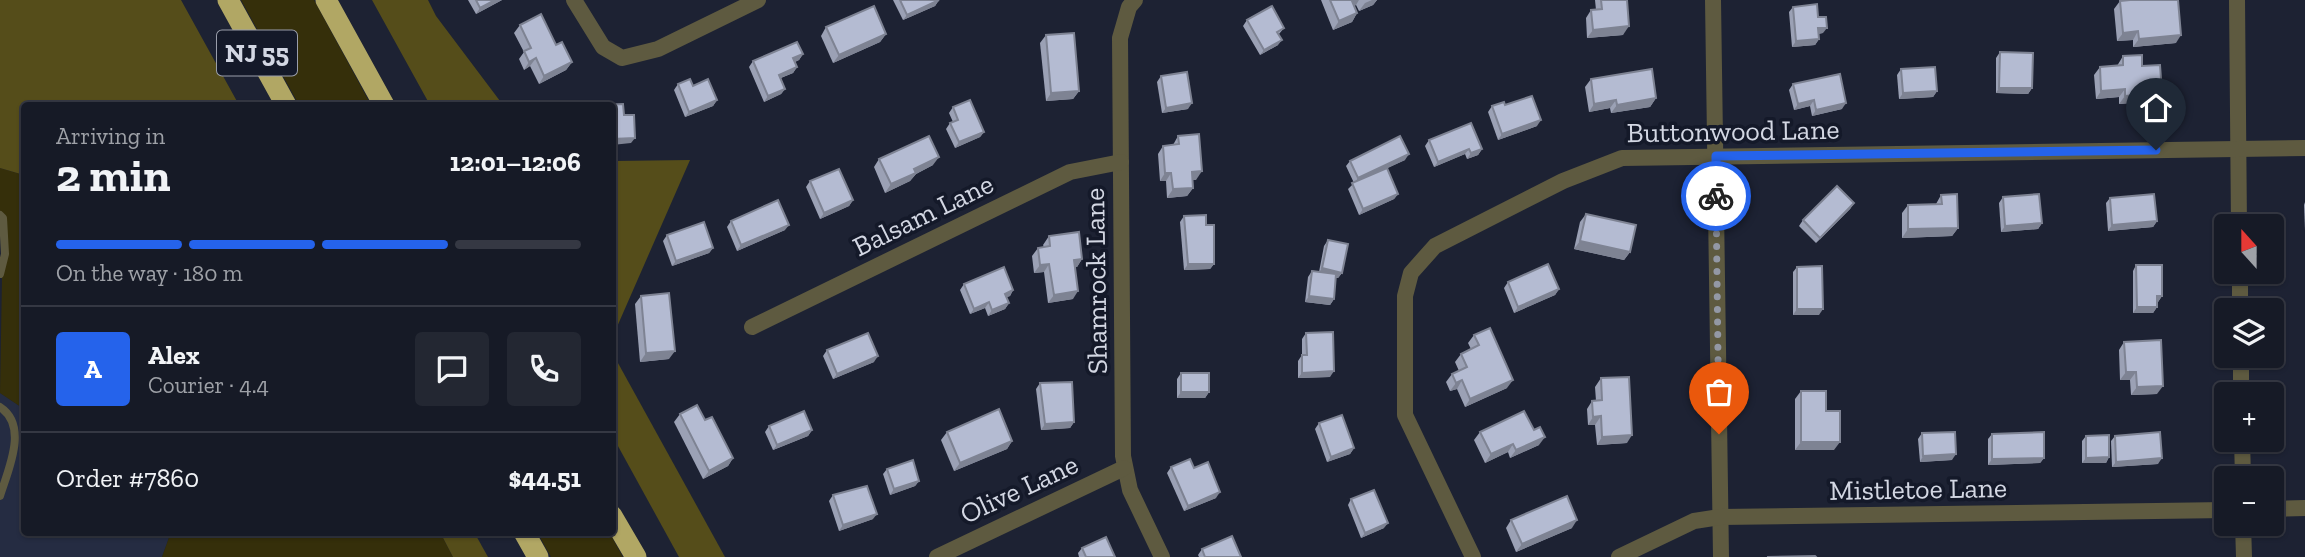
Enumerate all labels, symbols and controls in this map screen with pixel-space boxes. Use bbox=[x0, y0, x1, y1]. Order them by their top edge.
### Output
road number: NJ 55 bbox=[217, 30, 297, 76]
pin bbox=[2126, 78, 2186, 150]
icon: home bbox=[2137, 89, 2175, 127]
street label: Buttonwood Lane bbox=[1626, 113, 1840, 149]
text: Arriving in bbox=[56, 122, 165, 150]
text: 12:01–12:06 bbox=[450, 146, 581, 178]
text: 2 min bbox=[56, 148, 171, 203]
courier bbox=[1681, 161, 1751, 231]
street label: Balsam Lane bbox=[847, 167, 999, 263]
icon: bike bbox=[1697, 177, 1735, 215]
street label: Shamrock Lane bbox=[1078, 188, 1114, 374]
north arrow bbox=[2214, 214, 2284, 284]
map controls bbox=[2214, 214, 2284, 536]
text: On the way · 180 m bbox=[56, 259, 243, 287]
button: layers bbox=[2214, 298, 2284, 368]
button: chat bbox=[415, 332, 489, 406]
button: phone bbox=[507, 332, 581, 406]
text: Alex bbox=[148, 339, 200, 371]
text: A bbox=[84, 353, 102, 385]
pin bbox=[1689, 362, 1749, 434]
text: Courier · 4.4 bbox=[148, 371, 269, 399]
icon: bag bbox=[1700, 373, 1738, 411]
button: + bbox=[2214, 382, 2284, 452]
street label: Olive Lane bbox=[955, 447, 1083, 531]
text: Order #7860 bbox=[56, 462, 199, 494]
text: $44.51 bbox=[509, 462, 581, 494]
button: − bbox=[2214, 466, 2284, 536]
street label: Mistletoe Lane bbox=[1829, 471, 2007, 507]

